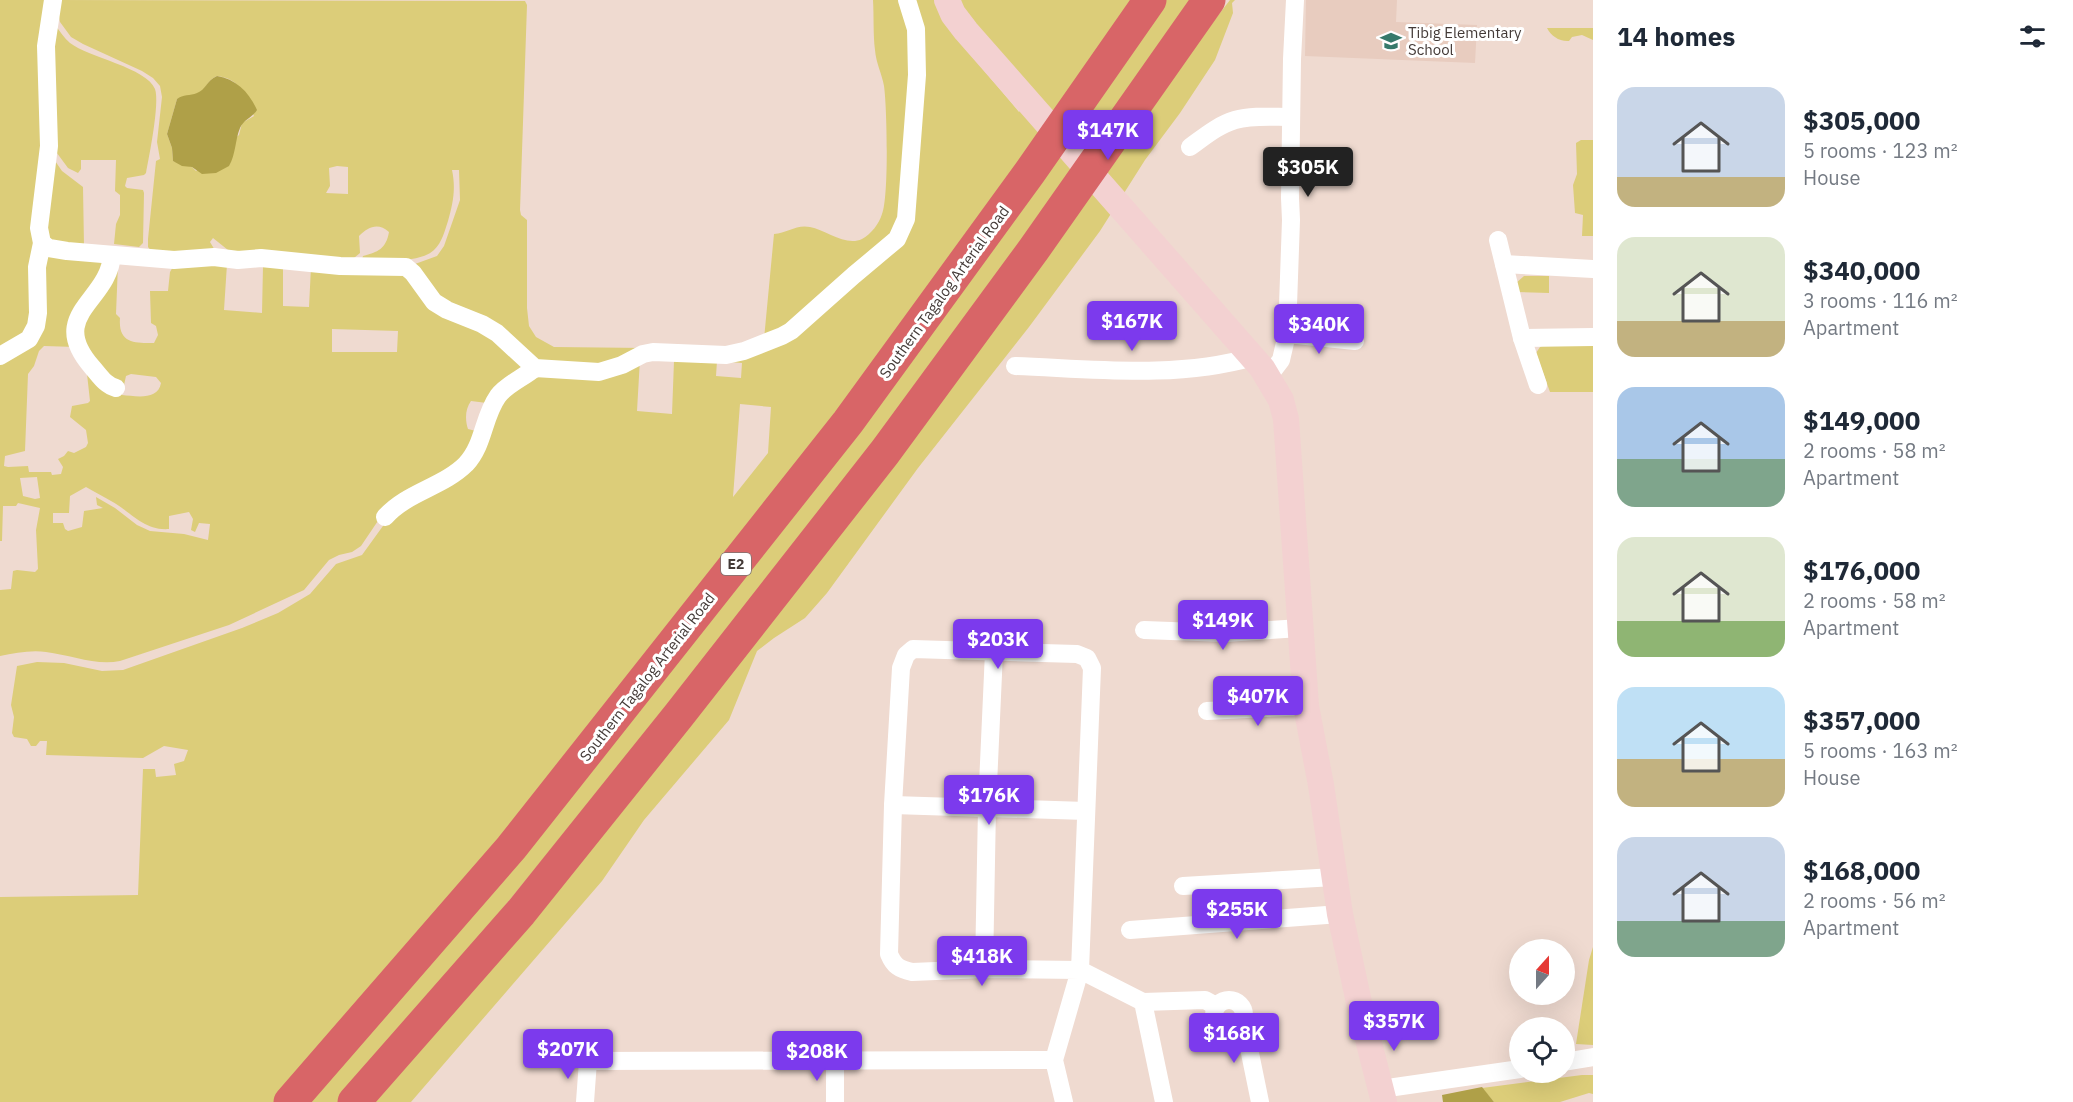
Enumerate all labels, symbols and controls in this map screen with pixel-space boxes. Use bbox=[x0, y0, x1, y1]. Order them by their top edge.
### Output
text: 14 homes bbox=[1617, 19, 1735, 53]
icon: filters bbox=[2016, 20, 2049, 53]
place label: Tibig Elementary School bbox=[1408, 23, 1522, 59]
school or university icon: Tibig Elementary School bbox=[1379, 29, 1403, 53]
text: $305,000 bbox=[1803, 103, 1920, 137]
pin: $147K bbox=[1066, 110, 1150, 161]
icon: home bbox=[1665, 111, 1737, 183]
text: $147K bbox=[1077, 116, 1139, 143]
text: 5 rooms · 123 m² bbox=[1803, 137, 1958, 164]
pin: $305K bbox=[1266, 147, 1350, 198]
text: $305K bbox=[1277, 153, 1339, 180]
text: House bbox=[1803, 164, 1860, 191]
street label: Southern Tagalog Arterial Road bbox=[875, 202, 1013, 382]
text: $340,000 bbox=[1803, 253, 1920, 287]
icon: home bbox=[1665, 261, 1737, 333]
text: 3 rooms · 116 m² bbox=[1803, 287, 1958, 314]
pin: $167K bbox=[1090, 301, 1174, 352]
pin: $340K bbox=[1277, 304, 1361, 355]
text: $167K bbox=[1101, 307, 1163, 334]
text: $340K bbox=[1288, 310, 1350, 337]
text: Apartment bbox=[1803, 314, 1899, 341]
text: $149,000 bbox=[1803, 403, 1920, 437]
icon: home bbox=[1665, 411, 1737, 483]
text: 2 rooms · 58 m² bbox=[1803, 437, 1946, 464]
text: Apartment bbox=[1803, 464, 1899, 491]
road number: E2 bbox=[721, 553, 751, 575]
text: $176,000 bbox=[1803, 553, 1920, 587]
icon: home bbox=[1665, 561, 1737, 633]
text: 2 rooms · 58 m² bbox=[1803, 587, 1946, 614]
street label: Southern Tagalog Arterial Road bbox=[575, 589, 719, 765]
pin: $149K bbox=[1181, 600, 1265, 651]
text: $149K bbox=[1192, 606, 1254, 633]
text: Apartment bbox=[1803, 614, 1899, 641]
pin: $203K bbox=[956, 619, 1040, 670]
text: $203K bbox=[967, 625, 1029, 652]
pin: $407K bbox=[1216, 676, 1300, 727]
text: $407K bbox=[1227, 682, 1289, 709]
text: $357,000 bbox=[1803, 703, 1920, 737]
icon: home bbox=[1665, 711, 1737, 783]
text: 5 rooms · 163 m² bbox=[1803, 737, 1958, 764]
text: House bbox=[1803, 764, 1860, 791]
pin: $176K bbox=[947, 775, 1031, 826]
text: $176K bbox=[958, 781, 1020, 808]
text: $168,000 bbox=[1803, 853, 1920, 887]
icon: home bbox=[1665, 861, 1737, 933]
text: 2 rooms · 56 m² bbox=[1803, 887, 1946, 914]
pin: $255K bbox=[1195, 889, 1279, 940]
text: $255K bbox=[1206, 895, 1268, 922]
text: Apartment bbox=[1803, 914, 1899, 941]
pin: $418K bbox=[940, 936, 1024, 987]
north arrow bbox=[1509, 939, 1575, 1005]
map controls bbox=[1509, 939, 1575, 1083]
text: $418K bbox=[951, 942, 1013, 969]
pin: $357K bbox=[1352, 1001, 1436, 1052]
text: $357K bbox=[1363, 1007, 1425, 1034]
pin: $168K bbox=[1192, 1013, 1276, 1064]
button: locate bbox=[1509, 1017, 1575, 1083]
text: $168K bbox=[1203, 1019, 1265, 1046]
pin: $207K bbox=[526, 1029, 610, 1080]
pin: $208K bbox=[775, 1031, 859, 1082]
text: $207K bbox=[537, 1035, 599, 1062]
text: $208K bbox=[786, 1037, 848, 1064]

